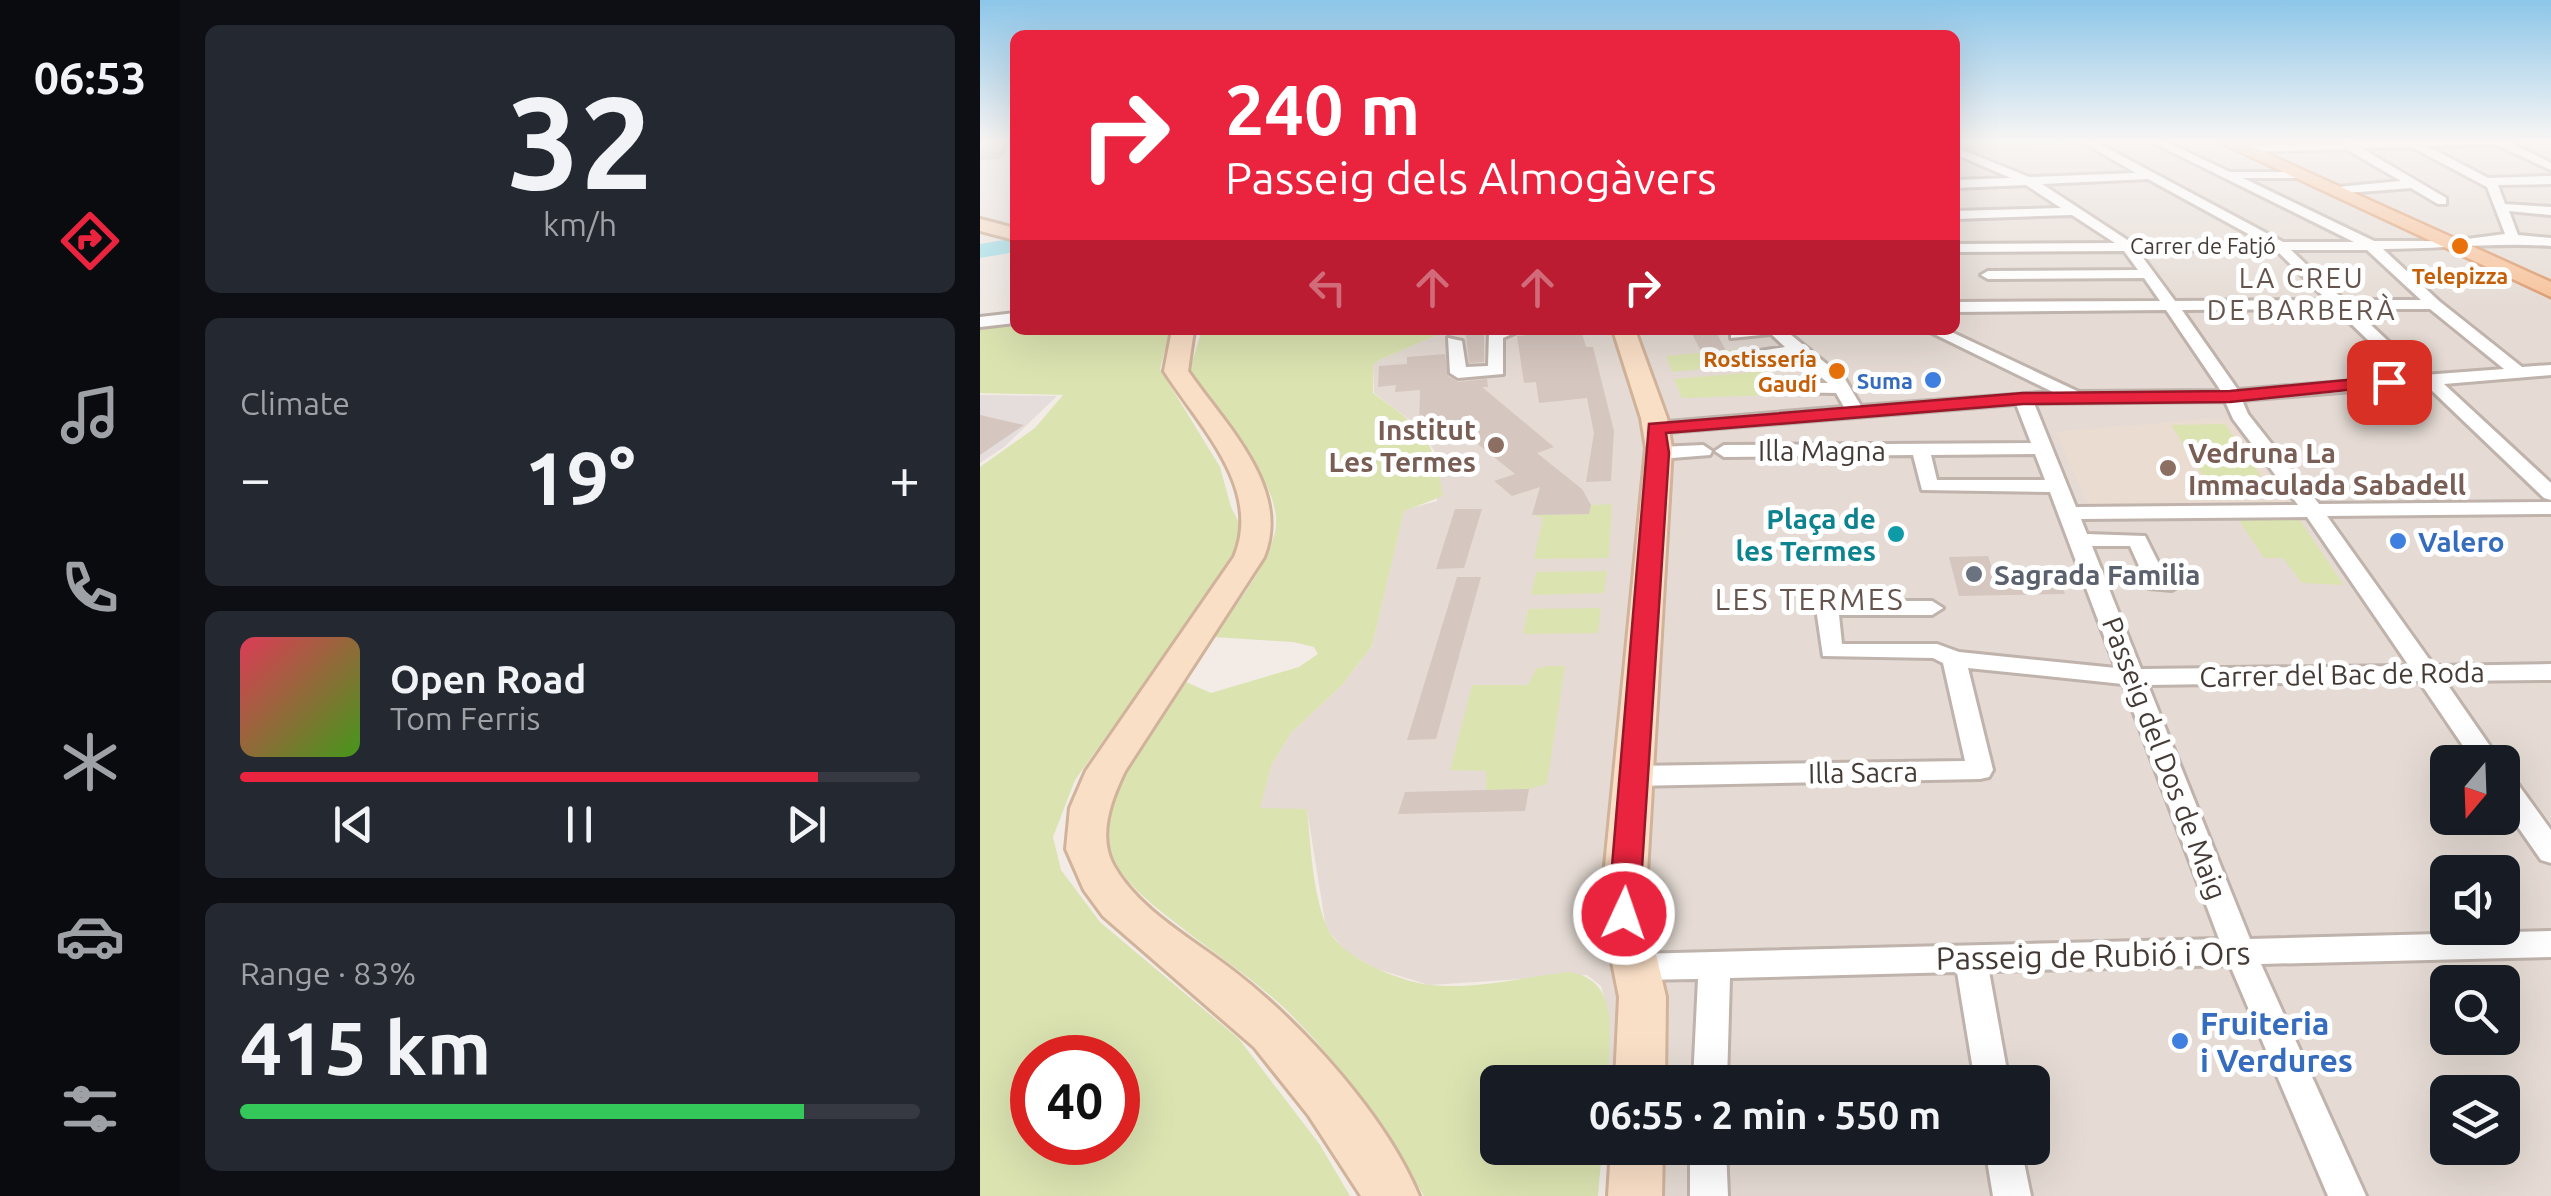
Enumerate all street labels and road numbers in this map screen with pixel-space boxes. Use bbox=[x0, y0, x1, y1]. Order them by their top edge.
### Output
street label: Carrer de Fatjó bbox=[2130, 233, 2276, 258]
street label: Illa Magna bbox=[1758, 435, 1886, 466]
street label: Passeig del Dos de Maig bbox=[2097, 612, 2233, 904]
street label: Carrer del Bac de Roda bbox=[2199, 656, 2485, 692]
street label: Illa Sacra bbox=[1808, 756, 1918, 788]
street label: Passeig de Rubió i Ors bbox=[1935, 934, 2251, 976]

